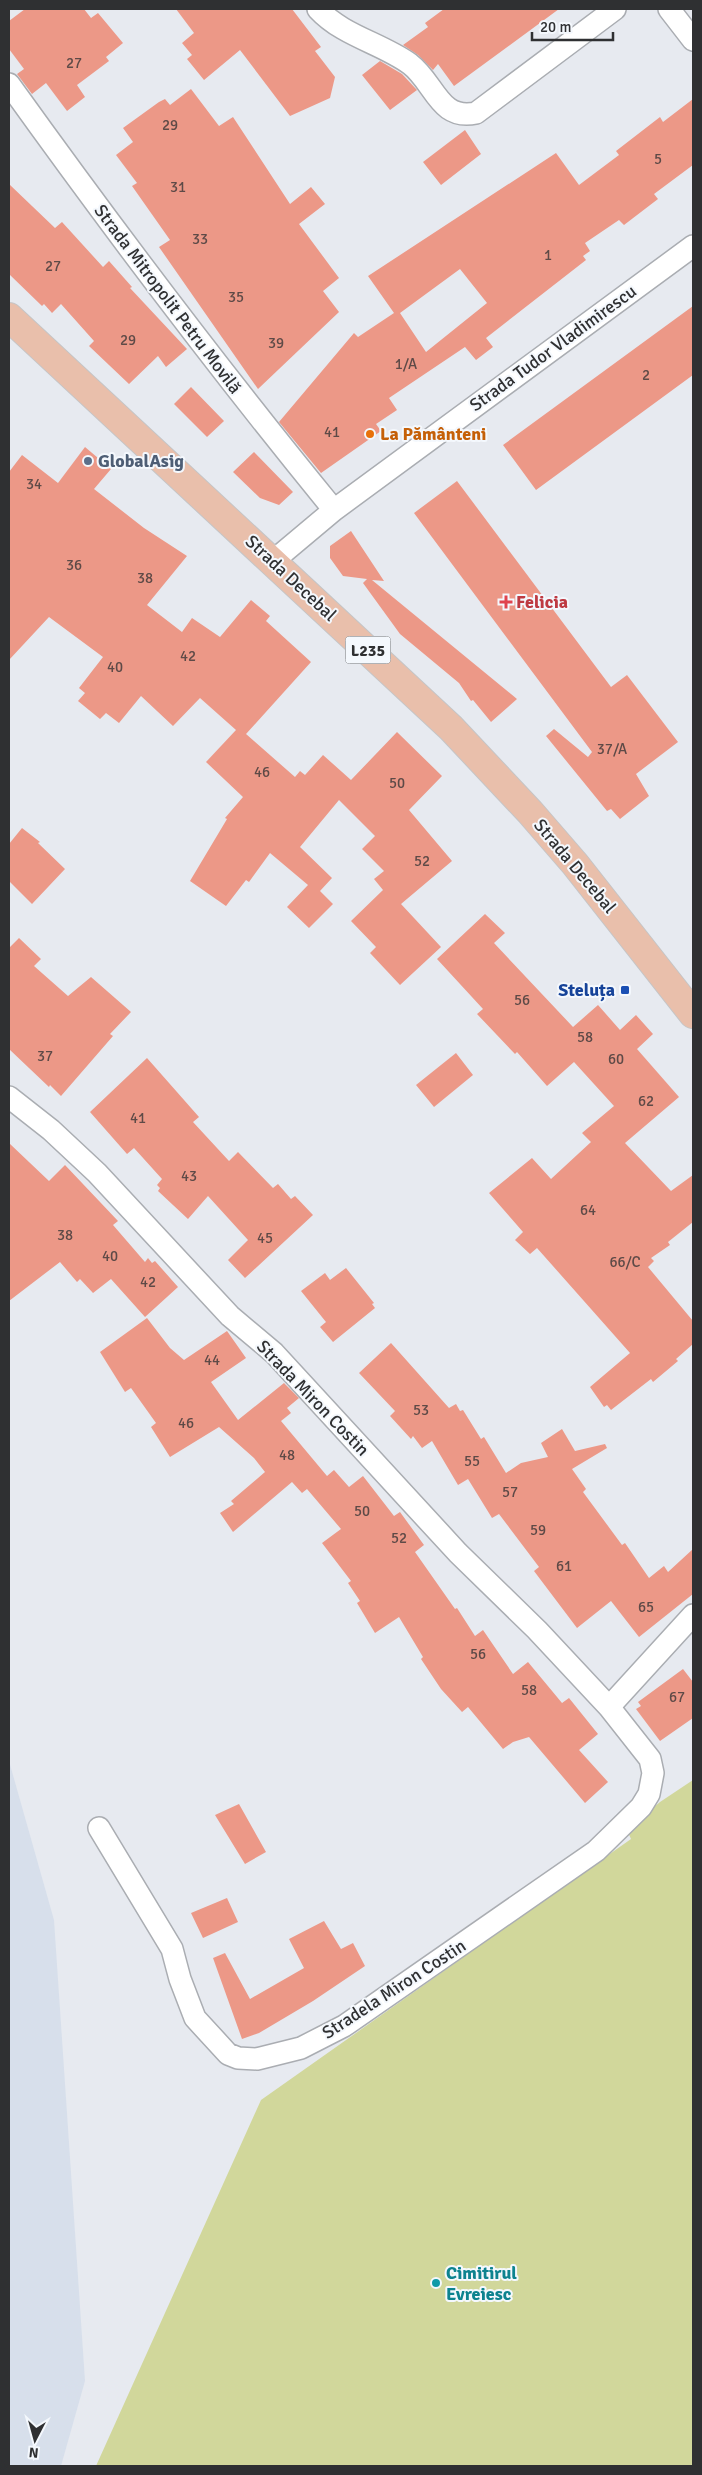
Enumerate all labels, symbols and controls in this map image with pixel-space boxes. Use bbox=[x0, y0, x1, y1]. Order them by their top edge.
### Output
scale bar bbox=[532, 10, 613, 42]
text: 20 m bbox=[540, 18, 571, 36]
house number: 27 bbox=[66, 54, 82, 72]
house number: 29 bbox=[162, 116, 178, 134]
house number: 5 bbox=[654, 150, 662, 168]
house number: 31 bbox=[170, 178, 186, 196]
street label: Strada Mitropolit Petru Movilă bbox=[90, 200, 246, 398]
house number: 33 bbox=[192, 230, 208, 248]
house number: 1 bbox=[544, 246, 552, 264]
house number: 27 bbox=[45, 257, 61, 275]
street label: Strada Tudor Vladimirescu bbox=[465, 280, 641, 416]
house number: 35 bbox=[228, 288, 244, 306]
house number: 29 bbox=[120, 331, 136, 349]
house number: 39 bbox=[268, 334, 284, 352]
house number: 1/A bbox=[395, 355, 417, 373]
house number: 2 bbox=[642, 366, 650, 384]
house number: 41 bbox=[324, 423, 340, 441]
place label: La Pământeni bbox=[380, 423, 486, 445]
marker: La Pământeni bbox=[364, 428, 376, 440]
place label: GlobalAsig bbox=[98, 450, 184, 472]
marker: GlobalAsig bbox=[82, 455, 94, 467]
house number: 34 bbox=[26, 475, 42, 493]
street label: Strada Decebal bbox=[241, 530, 341, 626]
house number: 36 bbox=[66, 556, 82, 574]
house number: 38 bbox=[137, 569, 153, 587]
place label: Felicia bbox=[516, 591, 568, 613]
marker: Felicia bbox=[500, 596, 512, 608]
road number: L235 bbox=[346, 636, 390, 664]
house number: 42 bbox=[180, 647, 196, 665]
house number: 40 bbox=[107, 658, 123, 676]
house number: 37/A bbox=[597, 740, 627, 758]
house number: 46 bbox=[254, 763, 270, 781]
house number: 50 bbox=[389, 774, 405, 792]
street label: Strada Decebal bbox=[529, 814, 621, 918]
house number: 52 bbox=[414, 852, 430, 870]
place label: Steluța bbox=[558, 979, 615, 1002]
marker: Steluța bbox=[619, 984, 631, 996]
house number: 56 bbox=[514, 991, 530, 1009]
house number: 58 bbox=[577, 1028, 593, 1046]
house number: 37 bbox=[37, 1047, 53, 1065]
house number: 60 bbox=[608, 1050, 624, 1068]
house number: 62 bbox=[638, 1092, 654, 1110]
house number: 41 bbox=[130, 1109, 146, 1127]
house number: 43 bbox=[181, 1167, 197, 1185]
house number: 64 bbox=[580, 1201, 596, 1219]
house number: 38 bbox=[57, 1226, 73, 1244]
house number: 45 bbox=[257, 1229, 273, 1247]
house number: 40 bbox=[102, 1247, 118, 1265]
house number: 66/C bbox=[609, 1253, 641, 1271]
house number: 42 bbox=[140, 1273, 156, 1291]
street label: Strada Miron Costin bbox=[252, 1336, 374, 1460]
house number: 44 bbox=[204, 1351, 220, 1369]
house number: 53 bbox=[413, 1401, 429, 1419]
house number: 46 bbox=[178, 1414, 194, 1432]
house number: 48 bbox=[279, 1446, 295, 1464]
house number: 55 bbox=[464, 1452, 480, 1470]
house number: 57 bbox=[502, 1483, 518, 1501]
house number: 50 bbox=[354, 1502, 370, 1520]
house number: 59 bbox=[530, 1521, 546, 1539]
house number: 52 bbox=[391, 1529, 407, 1547]
house number: 61 bbox=[556, 1557, 572, 1575]
house number: 65 bbox=[638, 1598, 654, 1616]
house number: 56 bbox=[470, 1645, 486, 1663]
house number: 58 bbox=[521, 1681, 537, 1699]
house number: 67 bbox=[669, 1688, 685, 1706]
street label: Stradela Miron Costin bbox=[318, 1934, 470, 2044]
place label: Cimitirul Evreiesc bbox=[446, 2262, 517, 2305]
marker: Cimitirul Evreiesc bbox=[430, 2277, 442, 2289]
north arrow bbox=[10, 2415, 60, 2465]
text: N bbox=[28, 2443, 39, 2461]

